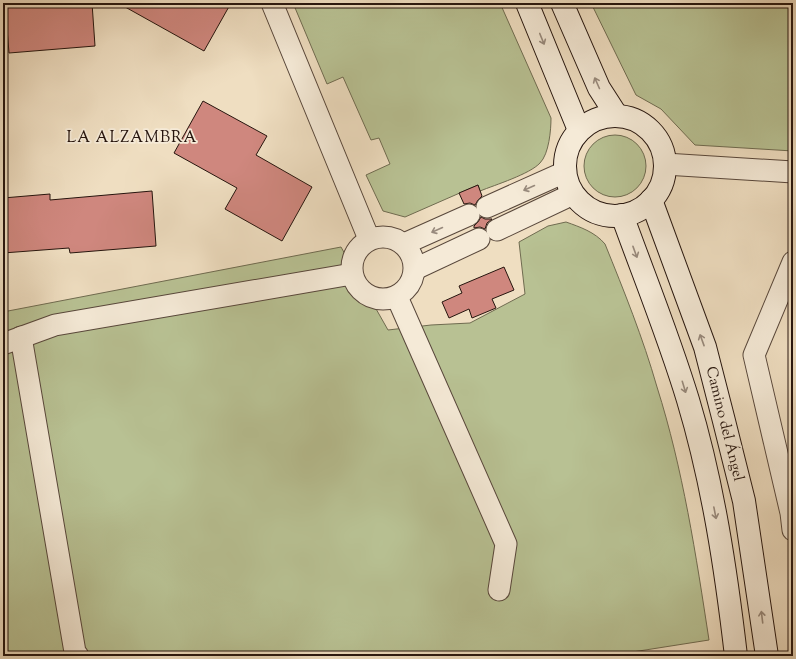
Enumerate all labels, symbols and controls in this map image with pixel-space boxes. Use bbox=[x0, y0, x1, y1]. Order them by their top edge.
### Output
one-way arrow bbox=[538, 33, 546, 45]
one-way arrow bbox=[593, 77, 600, 89]
district label: LA ALZAMBRA bbox=[67, 127, 197, 150]
one-way arrow bbox=[524, 185, 536, 192]
one-way arrow bbox=[431, 227, 443, 234]
one-way arrow bbox=[632, 245, 640, 257]
one-way arrow bbox=[697, 335, 705, 347]
street label: Camino del Ángel bbox=[700, 364, 749, 484]
one-way arrow bbox=[681, 380, 688, 393]
one-way arrow bbox=[711, 506, 719, 519]
one-way arrow bbox=[758, 611, 766, 624]

